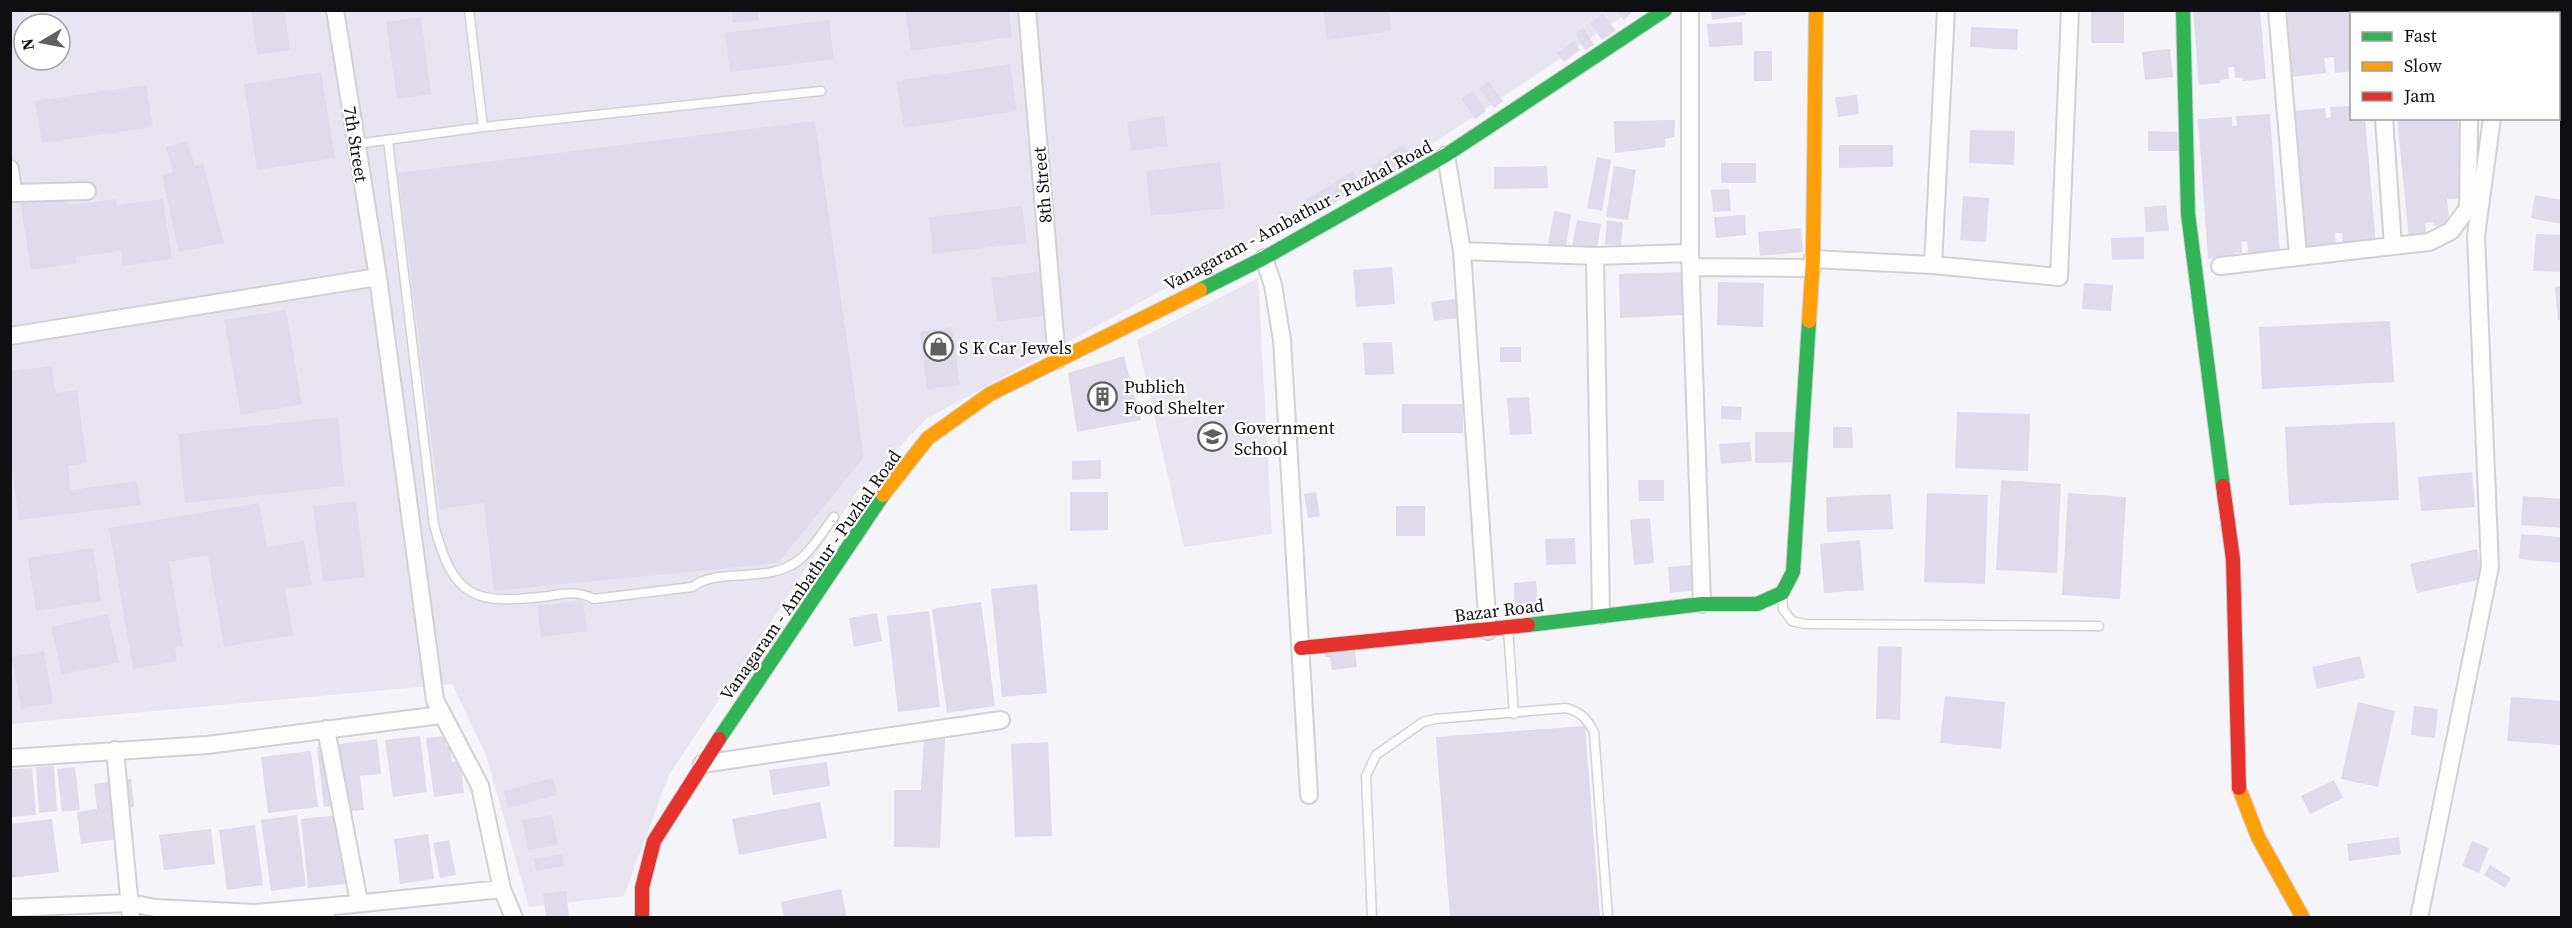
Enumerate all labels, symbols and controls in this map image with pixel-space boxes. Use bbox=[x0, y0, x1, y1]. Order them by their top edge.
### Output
north arrow bbox=[12, 12, 72, 72]
legend bbox=[2350, 12, 2560, 120]
text: Fast bbox=[2404, 23, 2437, 48]
text: N bbox=[15, 37, 39, 52]
text: Slow bbox=[2404, 53, 2442, 78]
text: Jam bbox=[2403, 83, 2436, 108]
street label: 7th Street bbox=[338, 104, 374, 184]
street label: Vanagaram - Ambathur - Puzhal Road bbox=[1159, 133, 1437, 297]
street label: 8th Street bbox=[1026, 146, 1058, 224]
shop icon: S K Car Jewels bbox=[922, 331, 954, 363]
place label: S K Car Jewels bbox=[959, 335, 1072, 360]
place label: Publich Food Shelter bbox=[1124, 374, 1225, 420]
building icon: Publich Food Shelter bbox=[1087, 380, 1119, 412]
place label: Government School bbox=[1234, 415, 1335, 461]
school or university icon: Government School bbox=[1197, 421, 1229, 453]
street label: Vanagaram - Ambathur - Puzhal Road bbox=[714, 445, 906, 705]
street label: Bazar Road bbox=[1453, 592, 1545, 628]

